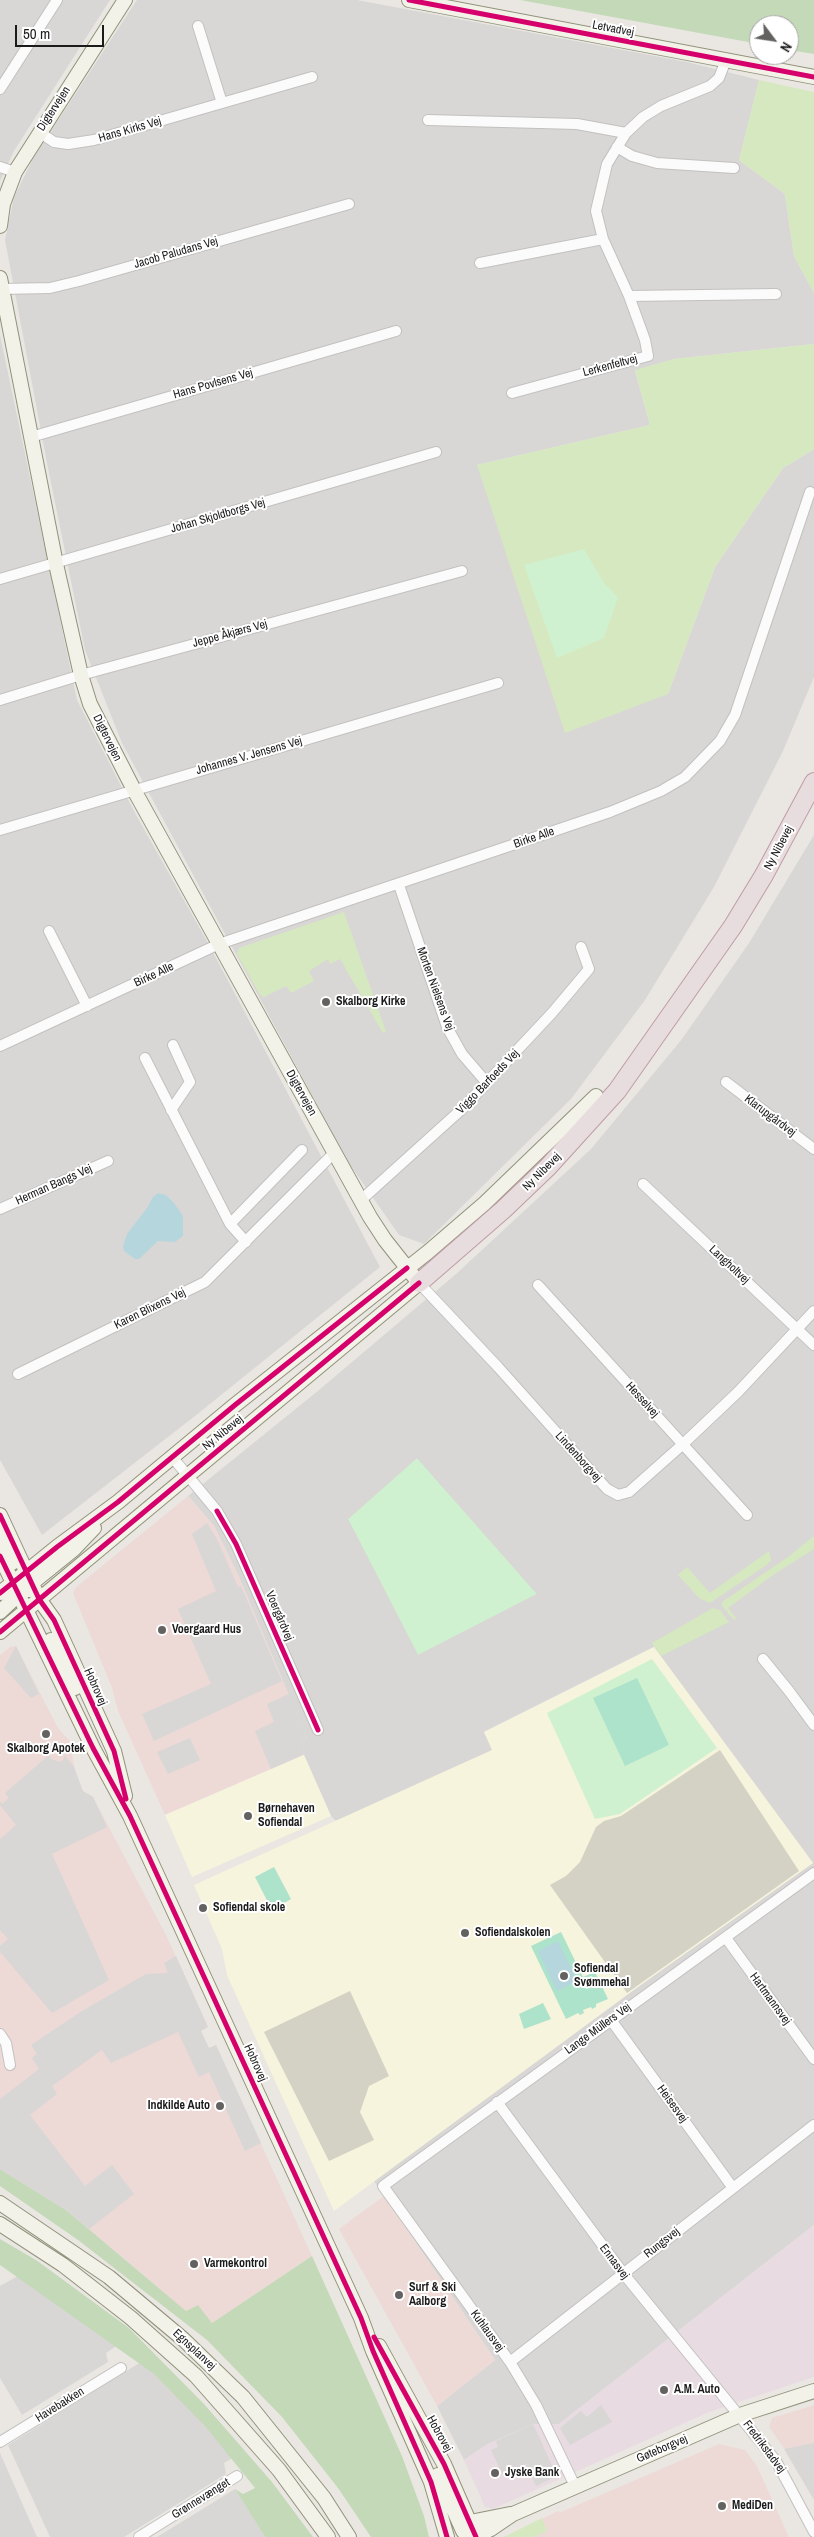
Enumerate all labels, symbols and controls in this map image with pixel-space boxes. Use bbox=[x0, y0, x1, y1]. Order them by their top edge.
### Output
scale bar bbox=[18, 15, 106, 47]
north arrow bbox=[749, 15, 799, 65]
street label: Letvadvej bbox=[591, 18, 635, 40]
text: 50 m bbox=[23, 23, 50, 44]
text: N bbox=[776, 39, 796, 55]
street label: Digtervejen bbox=[34, 84, 74, 134]
street label: Hans Kirks Vej bbox=[97, 114, 163, 146]
street label: Jacob Paludans Vej bbox=[132, 234, 220, 272]
street label: Lerkenfeltvej bbox=[581, 352, 639, 380]
street label: Hans Povlsens Vej bbox=[172, 366, 254, 402]
street label: Johan Skjoldborgs Vej bbox=[169, 496, 267, 536]
street label: Jeppe Åkjærs Vej bbox=[191, 617, 269, 651]
street label: Digtervejen bbox=[90, 712, 124, 764]
street label: Johannes V. Jensens Vej bbox=[194, 734, 304, 778]
street label: Ny Nibevej bbox=[761, 823, 797, 873]
street label: Birke Alle bbox=[512, 824, 556, 852]
street label: Morten Nielsens Vej bbox=[413, 945, 457, 1033]
street label: Birke Alle bbox=[132, 960, 176, 990]
place label: Skalborg Kirke bbox=[336, 995, 405, 1009]
marker: Skalborg Kirke bbox=[320, 996, 332, 1008]
street label: Viggo Barfoeds Vej bbox=[454, 1047, 522, 1117]
street label: Digtervejen bbox=[283, 1068, 319, 1118]
street label: Klarupgårdvej bbox=[741, 1092, 799, 1140]
street label: Ny Nibevej bbox=[520, 1150, 564, 1194]
street label: Herman Bangs Vej bbox=[14, 1162, 94, 1208]
street label: Langholtvej bbox=[706, 1243, 752, 1287]
street label: Karen Blixens Vej bbox=[112, 1286, 188, 1332]
street label: Hesselvej bbox=[622, 1379, 662, 1421]
street label: Ny Nibevej bbox=[200, 1412, 246, 1454]
street label: Lindenborgvej bbox=[552, 1429, 604, 1485]
street label: Voergårdvej bbox=[262, 1589, 296, 1643]
place label: Voergaard Hus bbox=[172, 1623, 241, 1637]
marker: Voergaard Hus bbox=[156, 1624, 168, 1636]
street label: Hobrovej bbox=[80, 1666, 110, 1708]
marker: Skalborg Apotek bbox=[40, 1728, 52, 1740]
place label: Skalborg Apotek bbox=[7, 1742, 85, 1756]
place label: Børnehaven Sofiendal bbox=[258, 1802, 315, 1830]
marker: Børnehaven Sofiendal bbox=[242, 1810, 254, 1822]
place label: Sofiendal skole bbox=[213, 1901, 285, 1915]
marker: Sofiendal skole bbox=[197, 1902, 209, 1914]
place label: Sofiendalskolen bbox=[475, 1926, 550, 1940]
marker: Sofiendalskolen bbox=[459, 1927, 471, 1939]
place label: Sofiendal Svømmehal bbox=[574, 1962, 629, 1990]
marker: Sofiendal Svømmehal bbox=[558, 1970, 570, 1982]
street label: Hartmannsvej bbox=[746, 1970, 794, 2028]
street label: Lange Müllers Vej bbox=[562, 2000, 634, 2058]
street label: Hobrovej bbox=[240, 2042, 270, 2084]
street label: Heisesvej bbox=[653, 2082, 691, 2126]
place label: Indkilde Auto bbox=[148, 2099, 210, 2113]
marker: Indkilde Auto bbox=[214, 2100, 226, 2112]
street label: Rungsvej bbox=[641, 2225, 683, 2261]
street label: Ennasvej bbox=[596, 2242, 632, 2282]
place label: Varmekontrol bbox=[204, 2257, 267, 2271]
marker: Varmekontrol bbox=[188, 2258, 200, 2270]
place label: Surf & Ski Aalborg bbox=[409, 2281, 456, 2309]
marker: Surf & Ski Aalborg bbox=[393, 2289, 405, 2301]
street label: Kuhlausvej bbox=[467, 2307, 507, 2355]
street label: Egnsplanvej bbox=[169, 2326, 219, 2374]
place label: A.M. Auto bbox=[674, 2383, 720, 2397]
street label: Havebakken bbox=[33, 2384, 87, 2426]
marker: A.M. Auto bbox=[658, 2384, 670, 2396]
street label: Hobrovej bbox=[423, 2413, 455, 2455]
street label: Fredrikstadvej bbox=[739, 2418, 789, 2476]
street label: Gøteborgvej bbox=[635, 2432, 689, 2466]
place label: Jyske Bank bbox=[505, 2466, 559, 2480]
marker: Jyske Bank bbox=[489, 2467, 501, 2479]
street label: Grønnevænget bbox=[169, 2476, 233, 2522]
place label: MediDen bbox=[732, 2499, 773, 2513]
marker: MediDen bbox=[716, 2500, 728, 2512]

